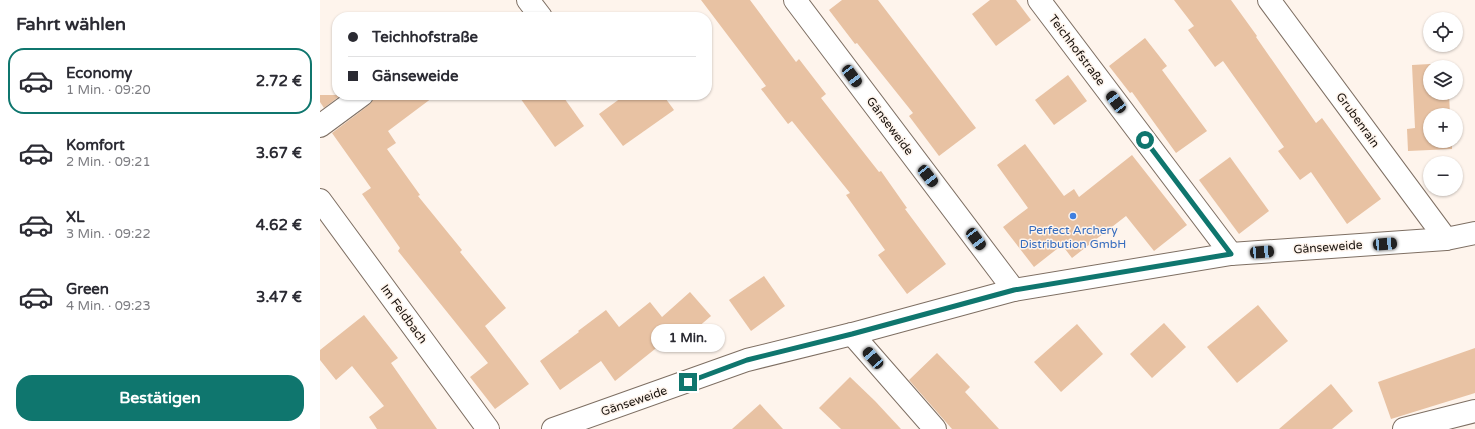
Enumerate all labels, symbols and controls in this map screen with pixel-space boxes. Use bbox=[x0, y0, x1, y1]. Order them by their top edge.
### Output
street label: Teichhofstraße bbox=[1046, 12, 1108, 88]
map controls bbox=[1423, 12, 1463, 196]
button: locate bbox=[1423, 12, 1463, 52]
text: Fahrt wählen bbox=[16, 13, 126, 35]
text: Teichhofstraße bbox=[372, 28, 478, 46]
button: layers bbox=[1423, 60, 1463, 100]
icon: car bbox=[18, 63, 54, 99]
car bbox=[840, 63, 864, 89]
text: Economy bbox=[66, 64, 132, 82]
text: Gänseweide bbox=[372, 67, 459, 85]
text: 2.72 € bbox=[256, 72, 302, 90]
text: 1 Min. · 09:20 bbox=[66, 82, 151, 98]
car bbox=[1104, 89, 1128, 115]
street label: Grubenrain bbox=[1333, 90, 1383, 150]
street label: Gänseweide bbox=[864, 94, 917, 158]
button: + bbox=[1423, 108, 1463, 148]
route start bbox=[1136, 131, 1154, 149]
icon: car bbox=[18, 135, 54, 171]
text: Komfort bbox=[66, 136, 125, 154]
text: 3.67 € bbox=[256, 144, 302, 162]
text: 2 Min. · 09:21 bbox=[66, 154, 151, 170]
button: − bbox=[1423, 156, 1463, 196]
car bbox=[916, 163, 940, 189]
icon: car bbox=[18, 207, 54, 243]
text: XL bbox=[66, 208, 85, 226]
marker: Perfect Archery Distribution GmbH bbox=[1068, 211, 1078, 221]
text: 4.62 € bbox=[256, 216, 302, 234]
place label: Perfect Archery Distribution GmbH bbox=[1020, 223, 1126, 251]
text: 3 Min. · 09:22 bbox=[66, 226, 151, 242]
car bbox=[964, 226, 988, 252]
car bbox=[1373, 237, 1397, 251]
street label: Gänseweide bbox=[1293, 238, 1363, 256]
car bbox=[1250, 245, 1274, 259]
icon: car bbox=[18, 279, 54, 315]
text: Green bbox=[66, 280, 109, 298]
street label: Im Feldbach bbox=[378, 282, 430, 346]
text: 3.47 € bbox=[256, 288, 302, 306]
text: 4 Min. · 09:23 bbox=[66, 298, 151, 314]
callout: 1 Min. bbox=[651, 324, 725, 352]
text: 1 Min. bbox=[669, 330, 707, 346]
car bbox=[861, 345, 885, 371]
route end bbox=[679, 373, 697, 391]
button: Bestätigen bbox=[16, 375, 304, 421]
street label: Gänseweide bbox=[599, 383, 669, 419]

